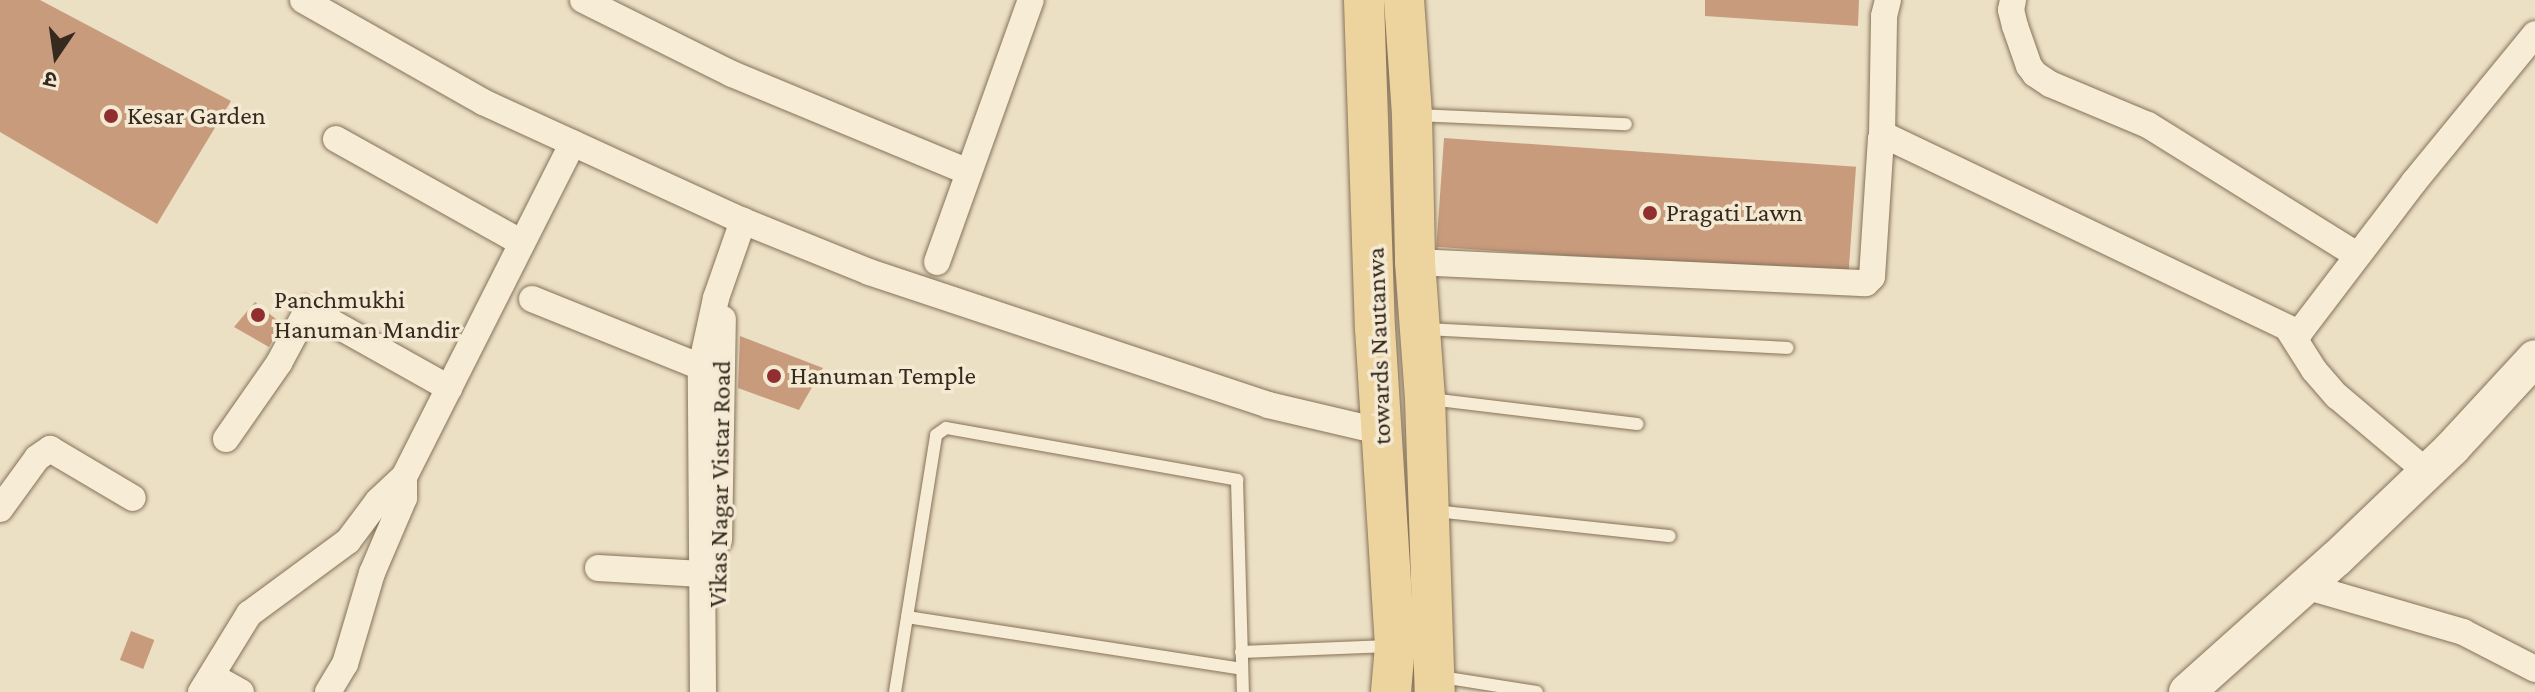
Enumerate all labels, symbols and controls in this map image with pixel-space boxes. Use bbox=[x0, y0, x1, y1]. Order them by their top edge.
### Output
north arrow bbox=[16, 16, 96, 96]
text: उ bbox=[41, 66, 60, 93]
place label: Kesar Garden bbox=[127, 100, 266, 132]
marker: Kesar Garden bbox=[102, 107, 120, 125]
place label: Pragati Lawn bbox=[1666, 197, 1803, 229]
marker: Pragati Lawn bbox=[1641, 204, 1659, 222]
street label: towards Nautanwa bbox=[1360, 247, 1398, 445]
place label: Panchmukhi Hanuman Mandir bbox=[274, 284, 460, 346]
marker: Panchmukhi Hanuman Mandir bbox=[249, 306, 267, 324]
street label: Vikas Nagar Vistar Road bbox=[702, 360, 738, 608]
place label: Hanuman Temple bbox=[790, 360, 976, 392]
marker: Hanuman Temple bbox=[765, 367, 783, 385]

